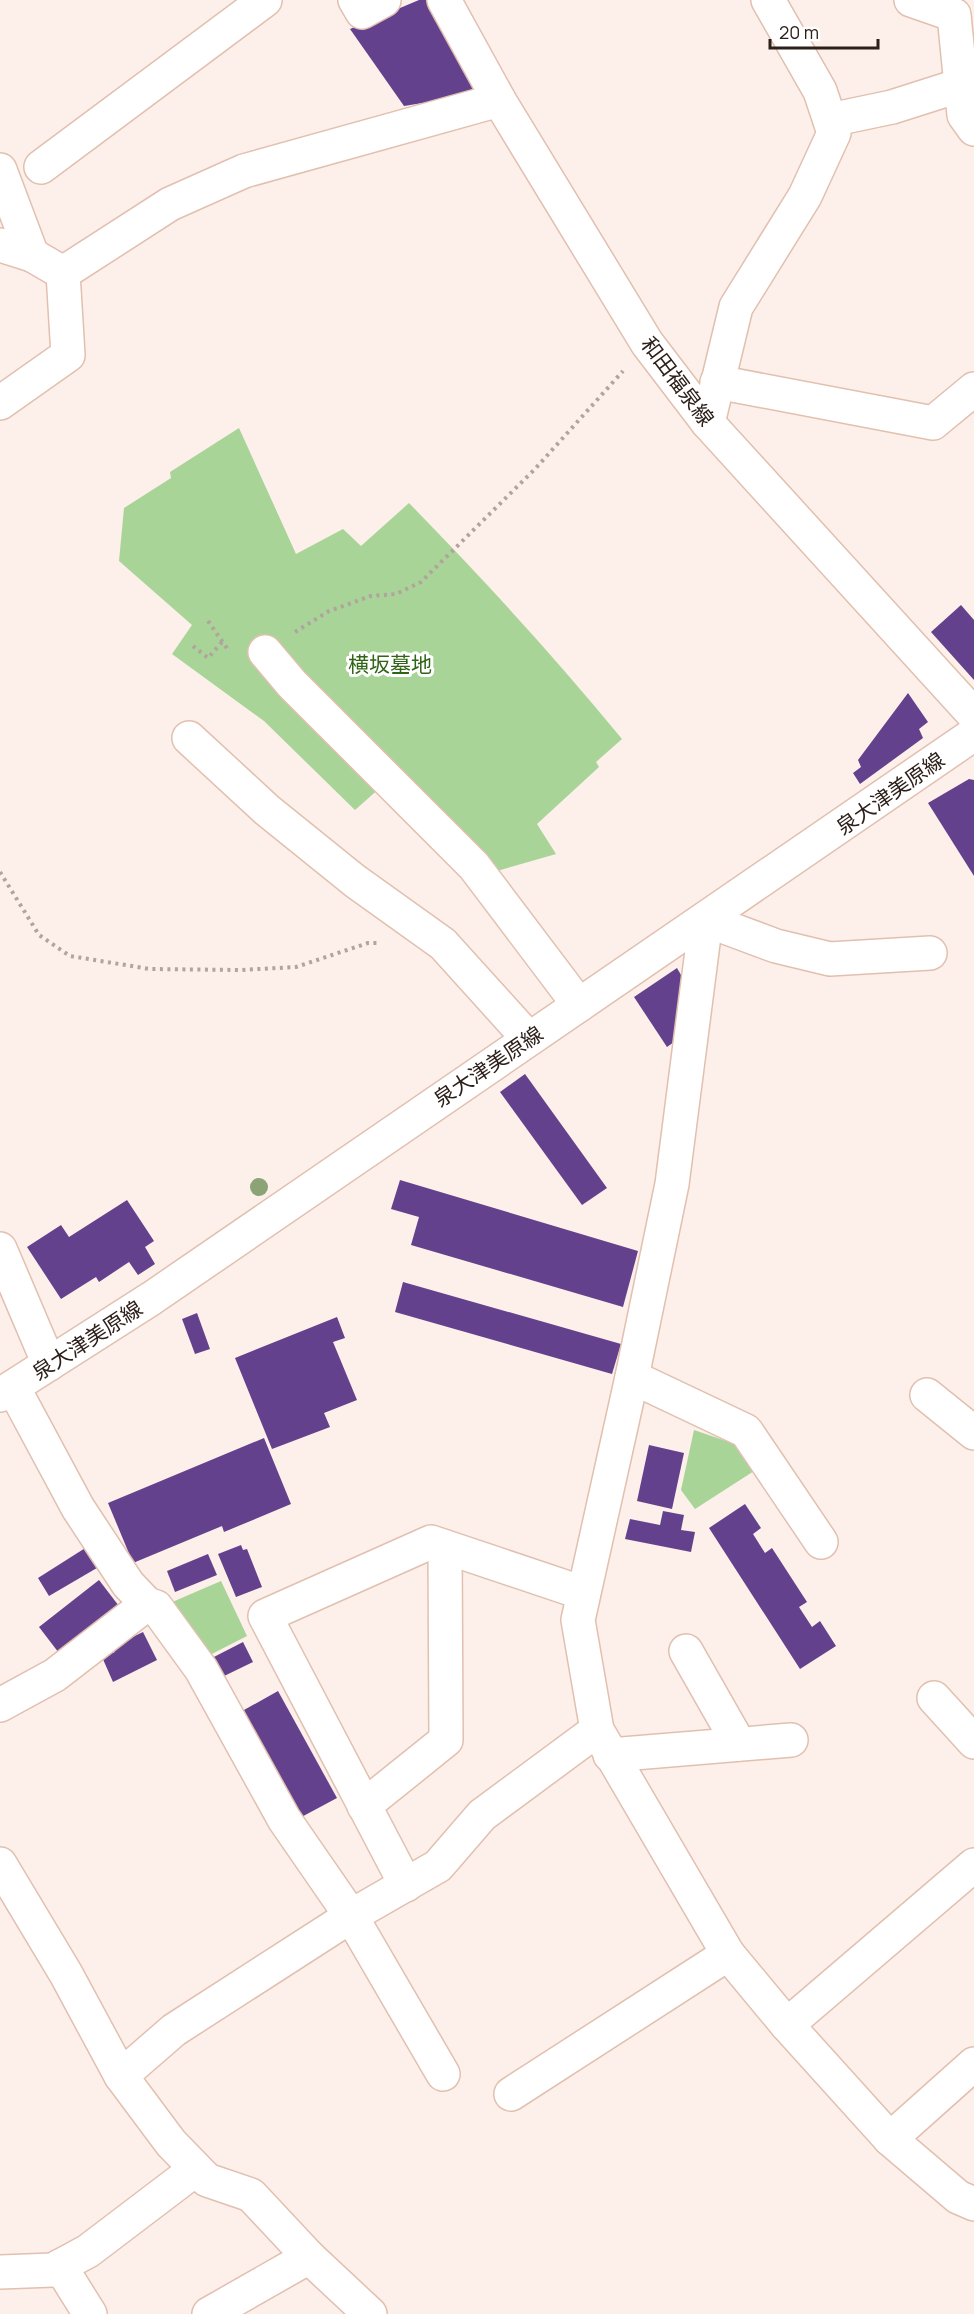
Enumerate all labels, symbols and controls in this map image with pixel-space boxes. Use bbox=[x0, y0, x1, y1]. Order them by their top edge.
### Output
scale bar bbox=[770, 12, 878, 50]
text: 20 m bbox=[779, 20, 819, 44]
street label: 和田福泉線 bbox=[635, 331, 721, 431]
park label: 横坂墓地 bbox=[348, 650, 432, 678]
street label: 泉大津美原線 bbox=[830, 745, 950, 841]
street label: 泉大津美原線 bbox=[428, 1019, 548, 1113]
street label: 泉大津美原線 bbox=[27, 1294, 147, 1386]

